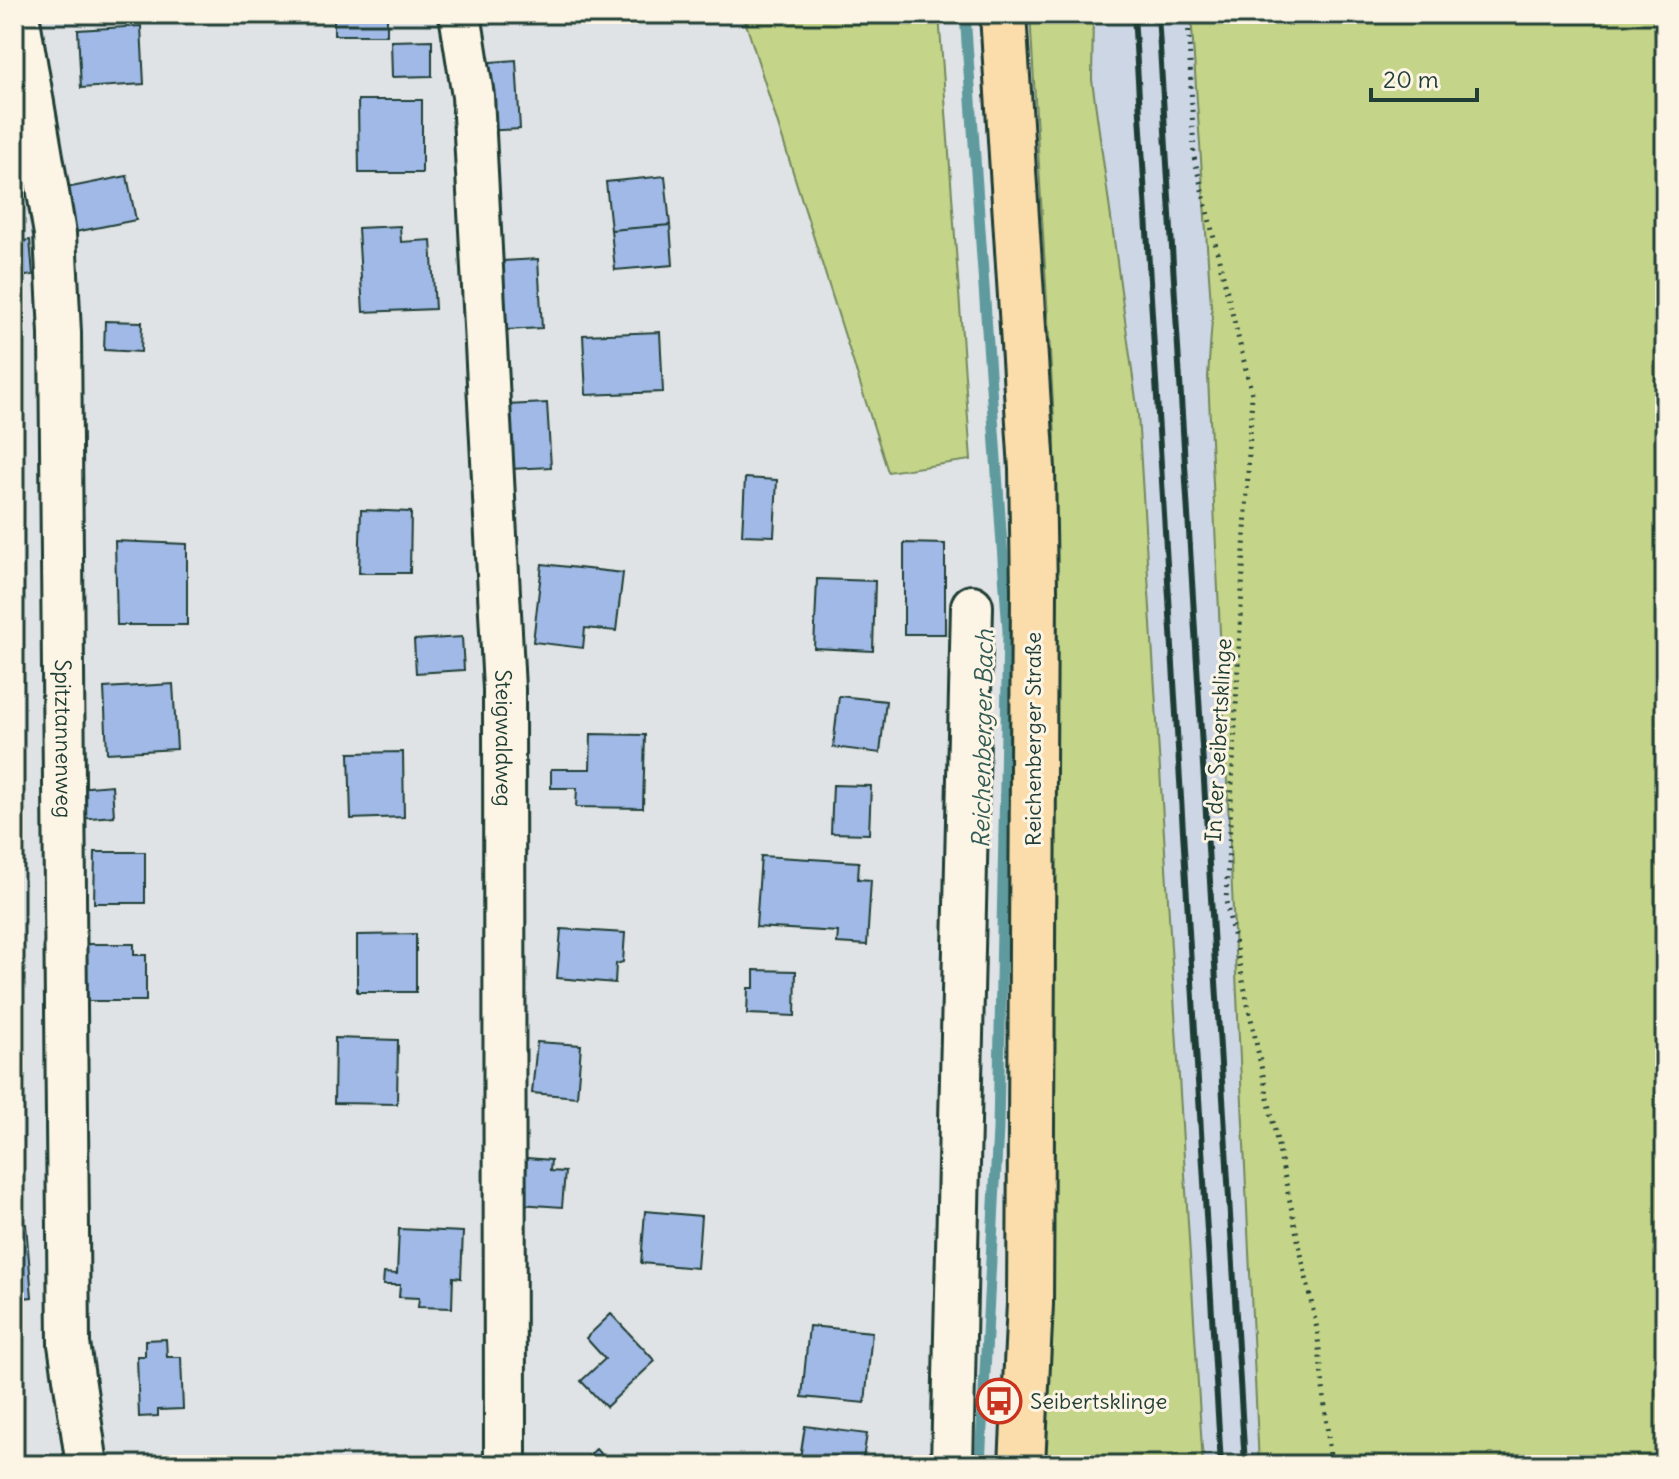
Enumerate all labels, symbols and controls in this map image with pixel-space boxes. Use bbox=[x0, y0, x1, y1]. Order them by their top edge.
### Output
scale bar bbox=[1371, 52, 1477, 102]
text: 20 m bbox=[1383, 64, 1439, 94]
water label: Reichenberger Bach bbox=[965, 628, 999, 849]
street label: Reichenberger Straße bbox=[1019, 632, 1047, 846]
street label: In der Seibertsklinge bbox=[1199, 638, 1237, 842]
street label: Spitztannenweg bbox=[49, 659, 78, 818]
street label: Steigwaldweg bbox=[489, 669, 518, 807]
bus stop icon: Seibertsklinge bbox=[975, 1377, 1023, 1425]
place label: Seibertsklinge bbox=[1030, 1387, 1167, 1415]

